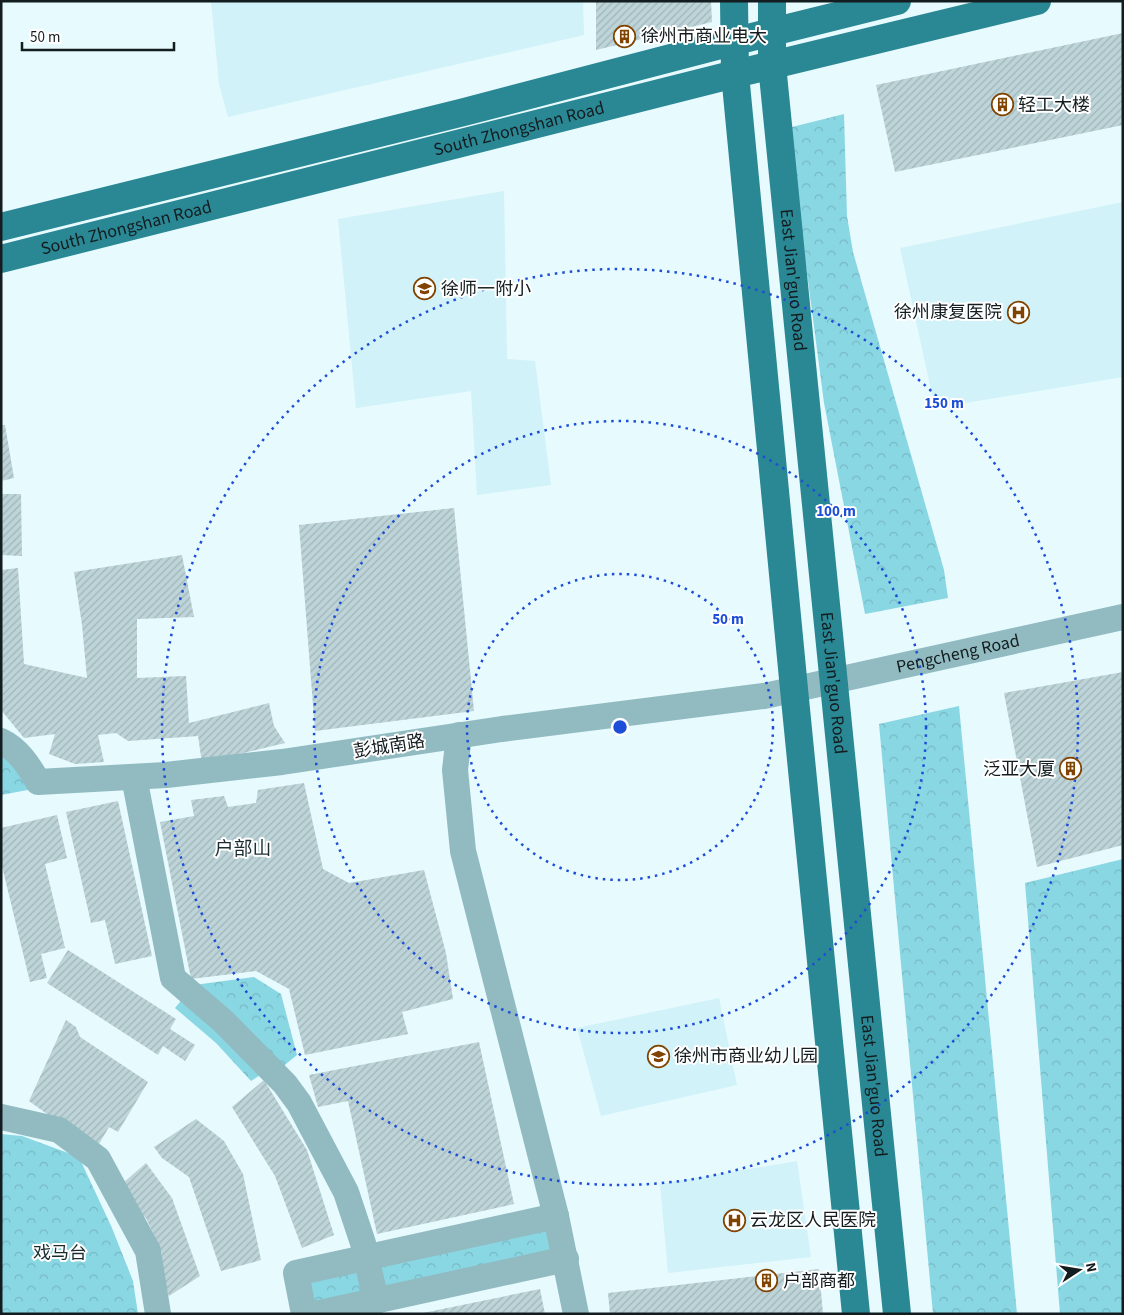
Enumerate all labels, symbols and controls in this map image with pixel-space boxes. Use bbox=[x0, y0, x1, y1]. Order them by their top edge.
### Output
scale bar bbox=[22, 20, 175, 52]
building icon: 徐州市商业电大 bbox=[613, 24, 637, 48]
place label: 徐州市商业电大 bbox=[641, 24, 767, 49]
text: 50 m bbox=[30, 27, 60, 48]
building icon: 轻工大楼 bbox=[990, 93, 1014, 117]
place label: 轻工大楼 bbox=[1018, 93, 1090, 118]
street label: South Zhongshan Road bbox=[431, 95, 607, 163]
street label: South Zhongshan Road bbox=[38, 194, 214, 262]
street label: East Jian'guo Road bbox=[773, 208, 813, 352]
school or university icon: 徐师一附小 bbox=[413, 277, 437, 301]
place label: 徐师一附小 bbox=[441, 277, 531, 302]
place label: 徐州康复医院 bbox=[894, 300, 1002, 325]
hospital icon: 徐州康复医院 bbox=[1006, 300, 1030, 324]
text: 150 m bbox=[924, 393, 964, 414]
text: 100 m bbox=[816, 501, 856, 522]
text: 50 m bbox=[712, 609, 744, 630]
street label: East Jian'guo Road bbox=[814, 611, 853, 755]
street label: Pengcheng Road bbox=[894, 628, 1022, 680]
centre of rings bbox=[611, 718, 629, 736]
street label: 彭城南路 bbox=[352, 729, 427, 764]
place label: 泛亚大厦 bbox=[983, 757, 1055, 782]
building icon: 泛亚大厦 bbox=[1059, 757, 1083, 781]
district label: 户部山 bbox=[214, 836, 272, 863]
street label: East Jian'guo Road bbox=[854, 1014, 893, 1158]
school or university icon: 徐州市商业幼儿园 bbox=[646, 1044, 670, 1068]
place label: 徐州市商业幼儿园 bbox=[674, 1044, 818, 1069]
hospital icon: 云龙区人民医院 bbox=[722, 1208, 746, 1232]
place label: 云龙区人民医院 bbox=[750, 1208, 876, 1233]
park label: 戏马台 bbox=[33, 1241, 87, 1266]
north arrow bbox=[1054, 1245, 1104, 1295]
text: N bbox=[1080, 1261, 1101, 1274]
building icon: 户部商都 bbox=[755, 1269, 779, 1293]
place label: 户部商都 bbox=[783, 1269, 855, 1294]

